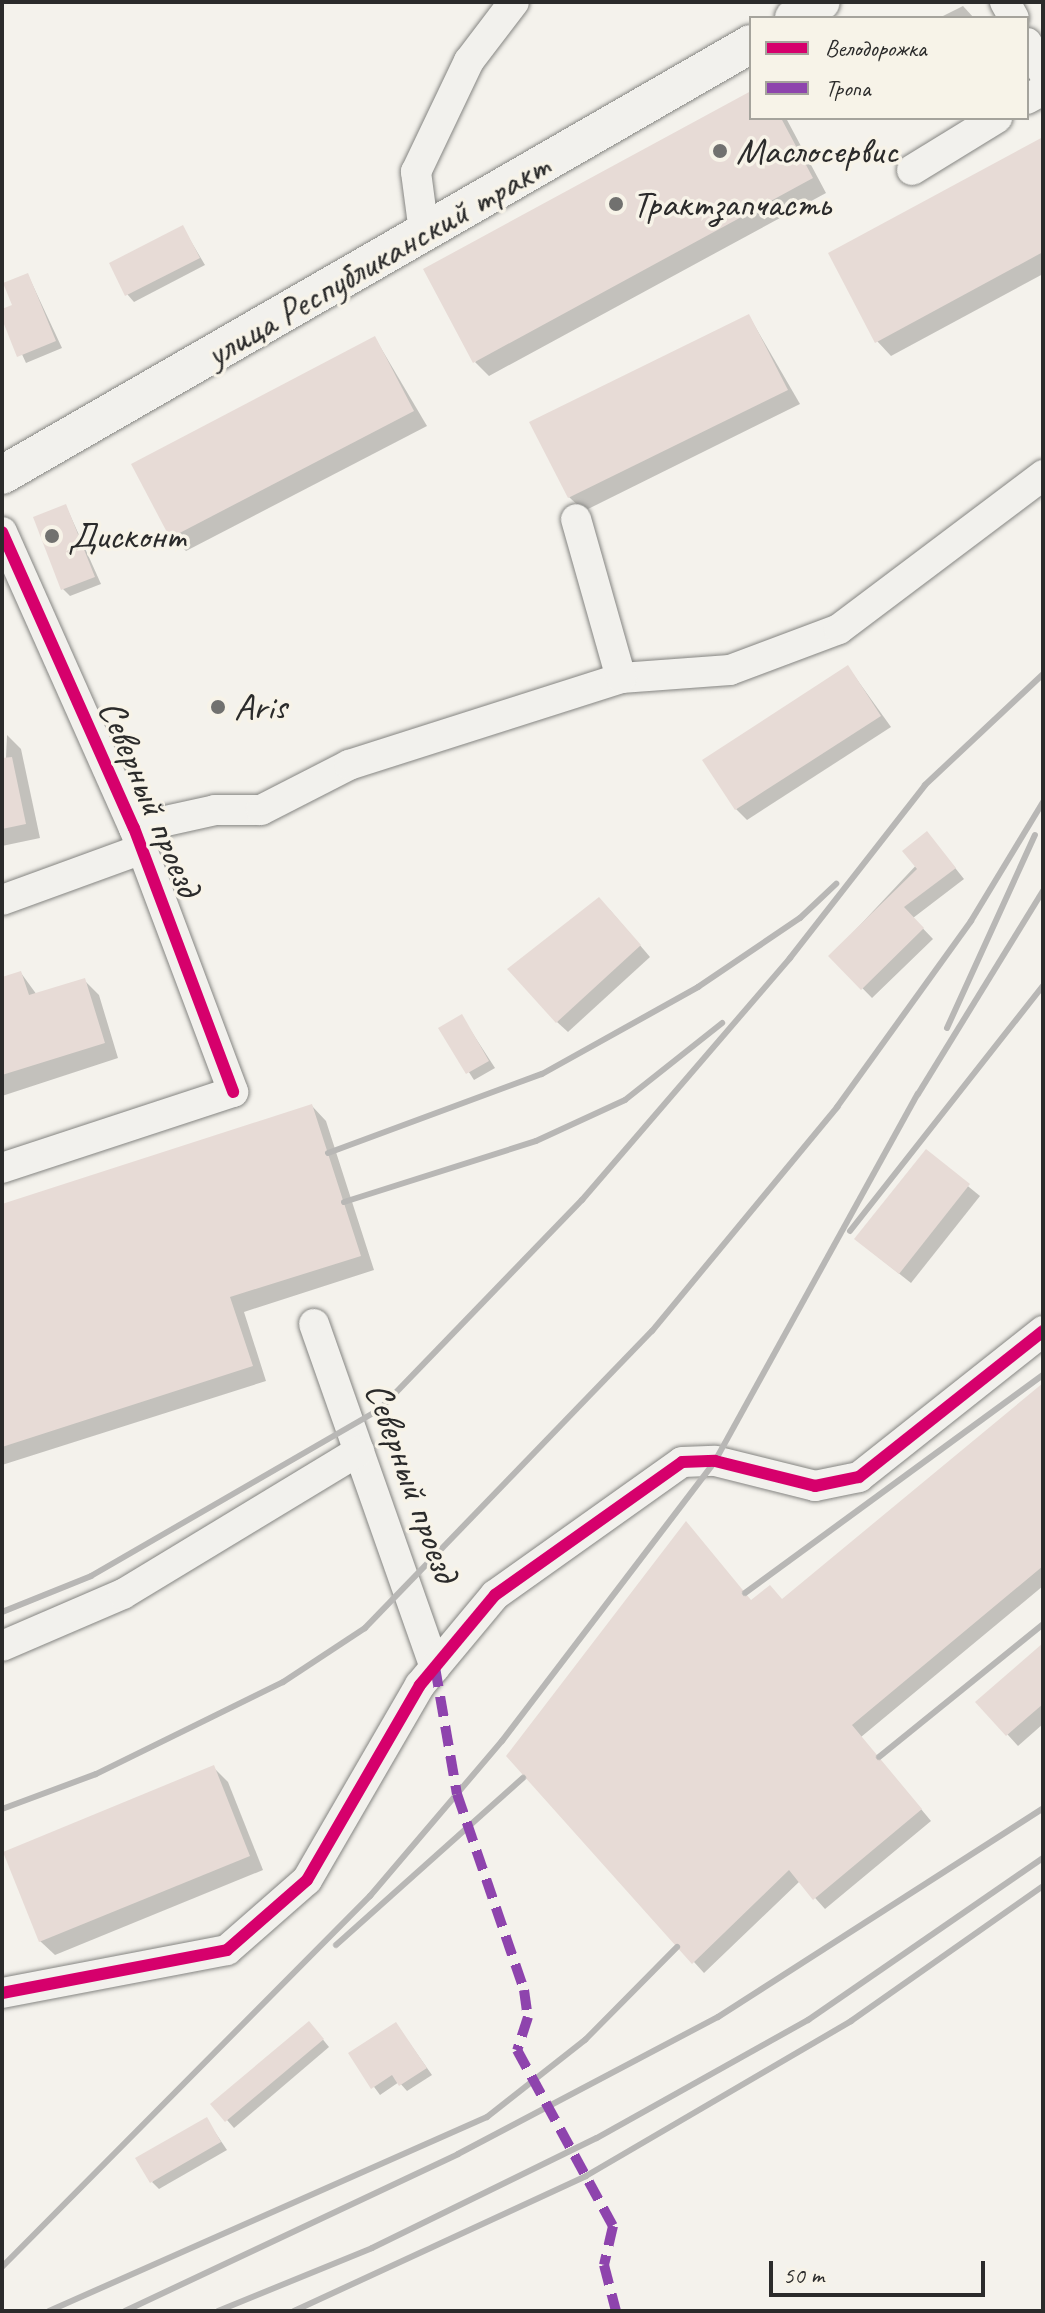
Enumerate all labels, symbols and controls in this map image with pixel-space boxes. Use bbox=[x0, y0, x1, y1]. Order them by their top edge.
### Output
legend bbox=[749, 16, 1029, 120]
text: Велодорожка bbox=[825, 33, 926, 63]
text: Тропа bbox=[825, 73, 870, 103]
place label: Маслосервис bbox=[736, 128, 898, 174]
marker: Маслосервис bbox=[711, 142, 729, 160]
street label: улица Республиканский тракт bbox=[196, 143, 558, 377]
place label: Трактзапчасть bbox=[632, 181, 830, 227]
marker: Трактзапчасть bbox=[607, 195, 625, 213]
place label: Дисконт bbox=[68, 513, 185, 559]
marker: Дисконт bbox=[43, 527, 61, 545]
place label: Aris bbox=[234, 684, 287, 730]
street label: Северный проезд bbox=[88, 693, 212, 903]
marker: Aris bbox=[209, 698, 227, 716]
street label: Северный проезд bbox=[355, 1376, 469, 1588]
scale bar bbox=[773, 2245, 989, 2295]
text: 50 m bbox=[783, 2260, 824, 2290]

